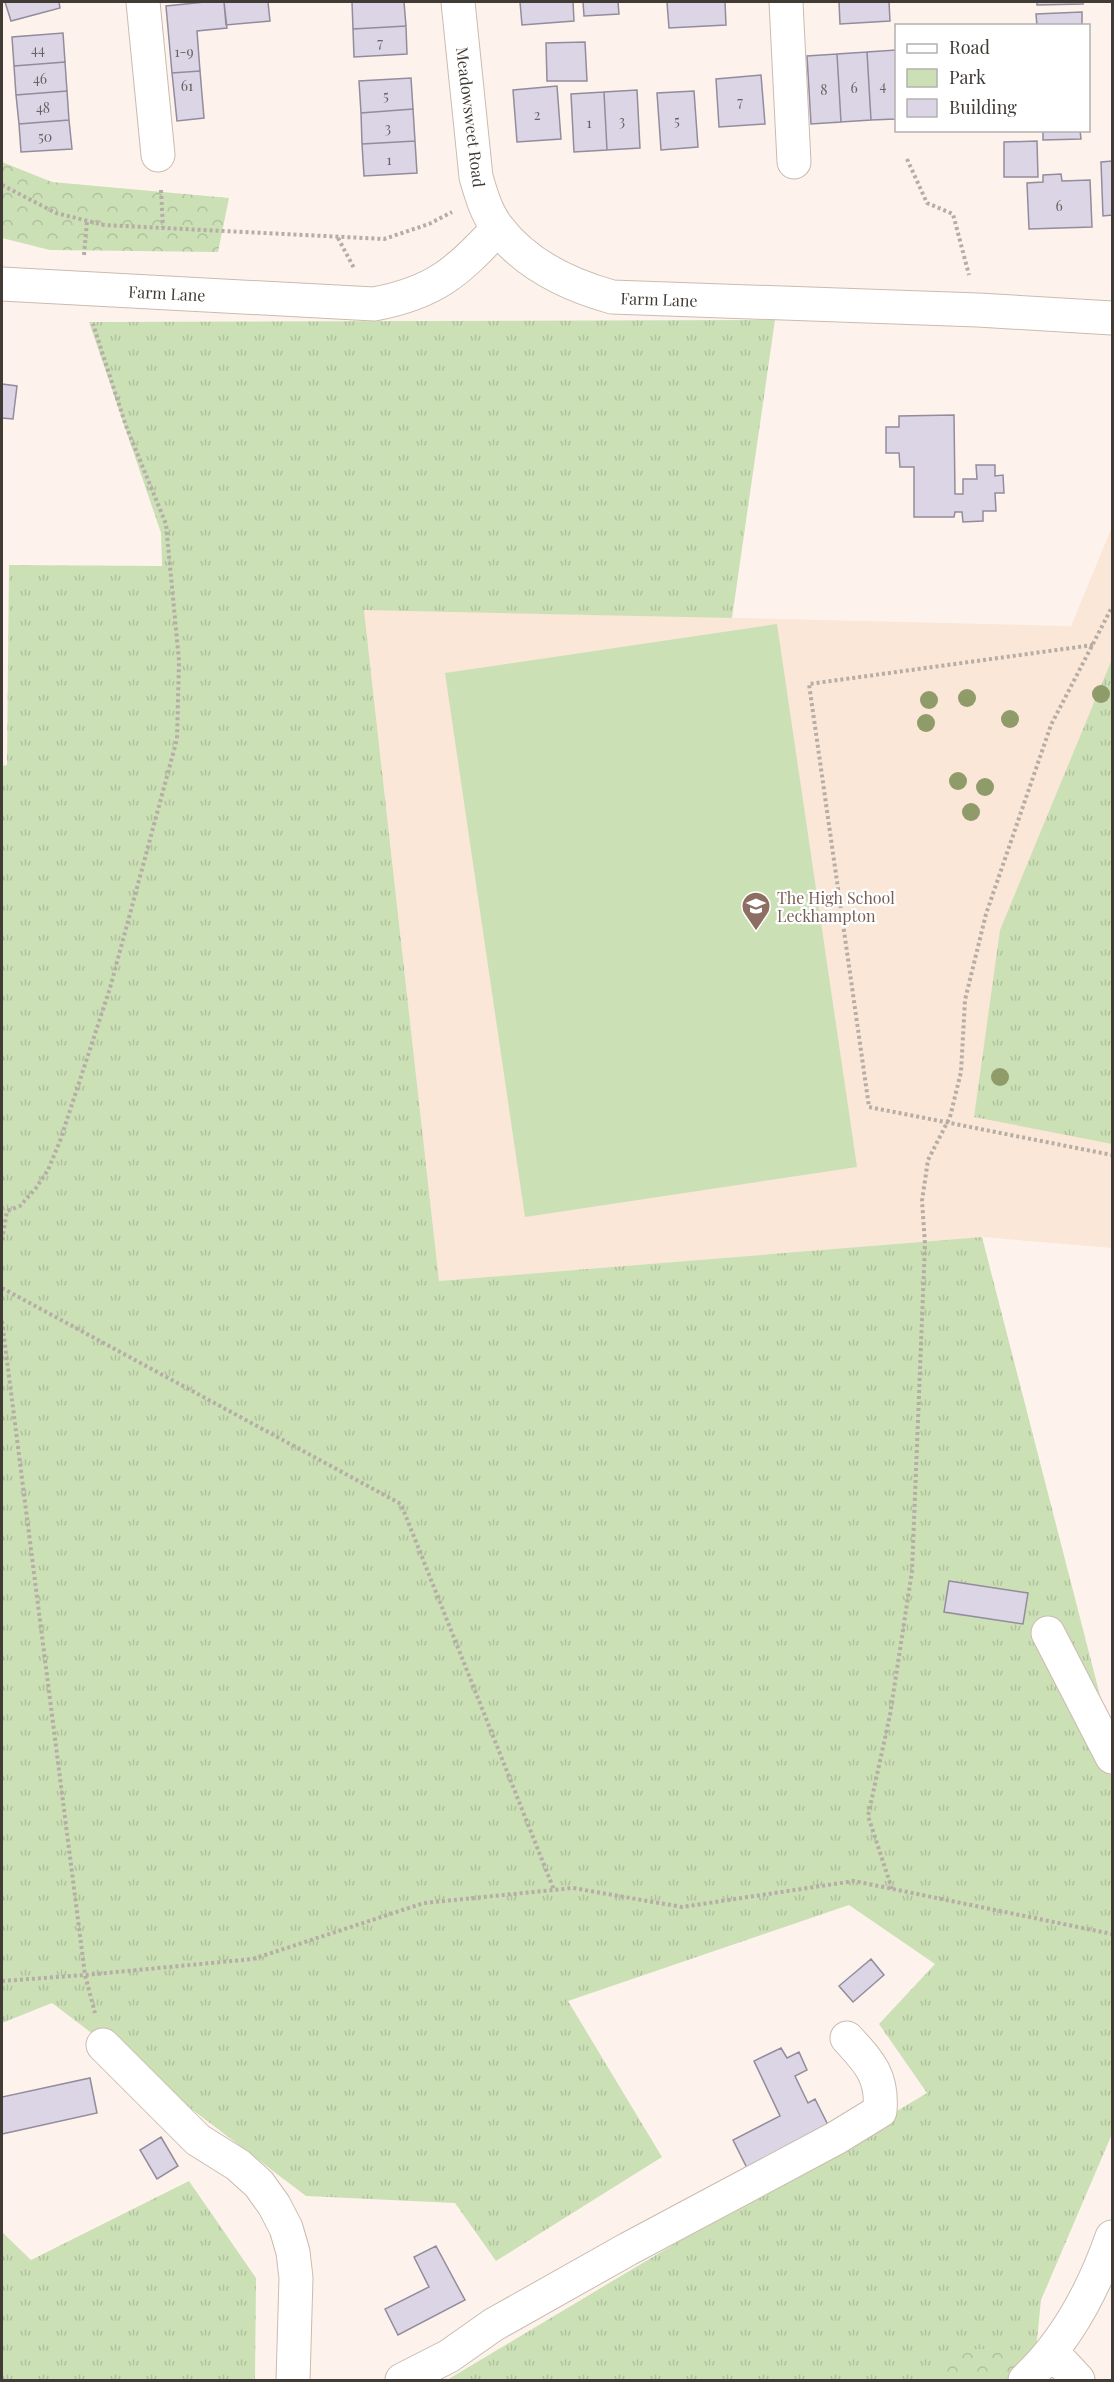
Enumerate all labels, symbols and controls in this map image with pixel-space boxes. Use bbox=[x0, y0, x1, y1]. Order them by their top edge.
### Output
legend bbox=[895, 24, 1090, 132]
house number: 7 bbox=[377, 33, 383, 52]
text: Road bbox=[949, 35, 990, 59]
house number: 44 bbox=[31, 40, 45, 59]
house number: 1-9 bbox=[174, 42, 194, 61]
street label: Meadowsweet Road bbox=[452, 46, 490, 188]
text: Park bbox=[949, 65, 986, 89]
house number: 46 bbox=[33, 69, 47, 88]
house number: 61 bbox=[181, 76, 193, 95]
house number: 4 bbox=[880, 76, 887, 95]
house number: 6 bbox=[850, 78, 858, 97]
house number: 8 bbox=[820, 80, 828, 99]
house number: 5 bbox=[383, 86, 389, 105]
house number: 7 bbox=[737, 92, 743, 111]
text: Building bbox=[949, 95, 1017, 119]
house number: 48 bbox=[36, 98, 50, 117]
house number: 2 bbox=[534, 105, 541, 124]
house number: 3 bbox=[619, 111, 625, 130]
house number: 5 bbox=[674, 111, 680, 130]
house number: 1 bbox=[586, 113, 592, 132]
house number: 3 bbox=[385, 118, 391, 137]
house number: 50 bbox=[38, 127, 52, 146]
house number: 1 bbox=[386, 150, 392, 169]
house number: 6 bbox=[1055, 196, 1063, 215]
street label: Farm Lane bbox=[128, 280, 206, 306]
street label: Farm Lane bbox=[620, 287, 698, 311]
place label: The High School Leckhampton bbox=[777, 887, 895, 926]
school or university icon: The High School Leckhampton bbox=[740, 890, 772, 932]

